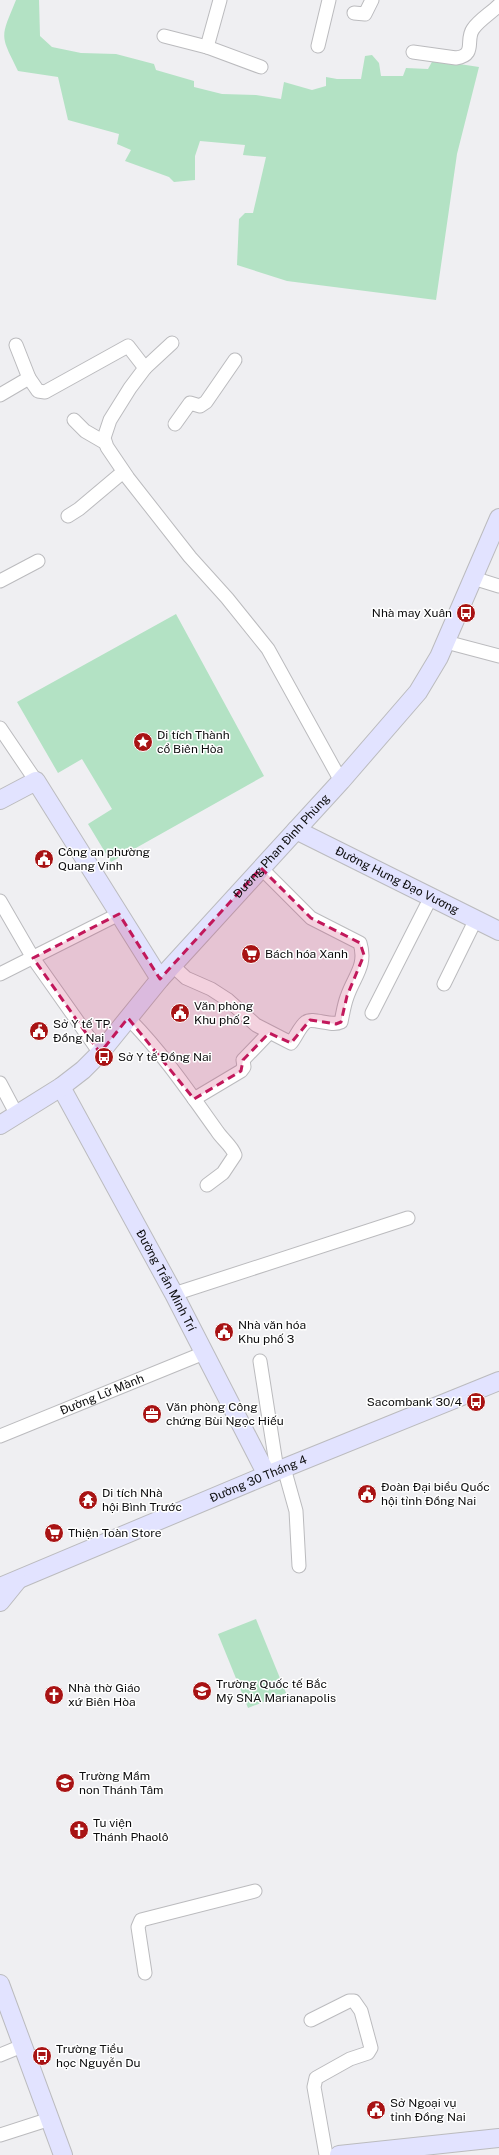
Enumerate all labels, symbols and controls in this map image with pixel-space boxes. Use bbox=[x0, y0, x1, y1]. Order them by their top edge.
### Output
bus stop icon: Nhà may Xuân bbox=[455, 602, 477, 624]
place label: Nhà may Xuân bbox=[372, 606, 452, 620]
place label: Di tích Thành cổ Biên Hòa bbox=[157, 728, 230, 756]
place icon: Di tích Thành cổ Biên Hòa bbox=[132, 731, 154, 753]
street label: Đường Phan Đình Phùng bbox=[230, 791, 332, 901]
street label: Đường Hưng Đạo Vương bbox=[333, 844, 461, 917]
place label: Công an phường Quang Vinh bbox=[58, 845, 150, 873]
public building icon: Công an phường Quang Vinh bbox=[33, 848, 55, 870]
supermarket icon: Bách hóa Xanh bbox=[240, 943, 262, 965]
place label: Bách hóa Xanh bbox=[265, 947, 348, 961]
place label: Văn phòng Khu phố 2 bbox=[194, 999, 253, 1027]
public building icon: Văn phòng Khu phố 2 bbox=[169, 1002, 191, 1024]
place label: Sở Y tế TP. Đồng Nai bbox=[53, 1017, 112, 1045]
public building icon: Sở Y tế TP. Đồng Nai bbox=[28, 1020, 50, 1042]
bus stop icon: Sở Y tế Đồng Nai bbox=[93, 1046, 115, 1068]
place label: Sở Y tế Đồng Nai bbox=[118, 1050, 212, 1064]
street label: Đường Trần Minh Trí bbox=[133, 1227, 199, 1334]
place label: Nhà văn hóa Khu phố 3 bbox=[238, 1318, 306, 1346]
public building icon: Nhà văn hóa Khu phố 3 bbox=[213, 1321, 235, 1343]
street label: Đường Lữ Mành bbox=[58, 1371, 146, 1418]
bus stop icon: Sacombank 30/4 bbox=[465, 1391, 487, 1413]
place label: Sacombank 30/4 bbox=[367, 1395, 462, 1409]
place label: Văn phòng Công chứng Bùi Ngọc Hiếu bbox=[166, 1400, 284, 1428]
office icon: Văn phòng Công chứng Bùi Ngọc Hiếu bbox=[141, 1403, 163, 1425]
street label: Đường 30 Tháng 4 bbox=[208, 1452, 309, 1505]
place label: Đoàn Đại biểu Quốc hội tỉnh Đồng Nai bbox=[381, 1480, 490, 1508]
public building icon: Đoàn Đại biểu Quốc hội tỉnh Đồng Nai bbox=[356, 1483, 378, 1505]
place label: Di tích Nhà hội Bình Trước bbox=[102, 1486, 182, 1514]
temple icon: Di tích Nhà hội Bình Trước bbox=[77, 1489, 99, 1511]
supermarket icon: Thiện Toàn Store bbox=[43, 1522, 65, 1544]
place label: Thiện Toàn Store bbox=[68, 1526, 162, 1540]
place label: Trường Quốc tế Bắc Mỹ SNA Marianapolis bbox=[216, 1677, 336, 1705]
school or university icon: Trường Quốc tế Bắc Mỹ SNA Marianapolis bbox=[191, 1680, 213, 1702]
place label: Nhà thờ Giáo xứ Biên Hòa bbox=[68, 1681, 141, 1709]
church icon: Nhà thờ Giáo xứ Biên Hòa bbox=[43, 1684, 65, 1706]
place label: Trường Mầm non Thánh Tâm bbox=[79, 1769, 163, 1797]
school or university icon: Trường Mầm non Thánh Tâm bbox=[54, 1772, 76, 1794]
place label: Tu viện Thánh Phaolô bbox=[93, 1816, 169, 1844]
church icon: Tu viện Thánh Phaolô bbox=[68, 1819, 90, 1841]
place label: Trường Tiểu học Nguyễn Du bbox=[56, 2042, 141, 2070]
bus stop icon: Trường Tiểu học Nguyễn Du bbox=[31, 2045, 53, 2067]
place label: Sở Ngoại vụ tỉnh Đồng Nai bbox=[390, 2096, 466, 2124]
public building icon: Sở Ngoại vụ tỉnh Đồng Nai bbox=[365, 2099, 387, 2121]

